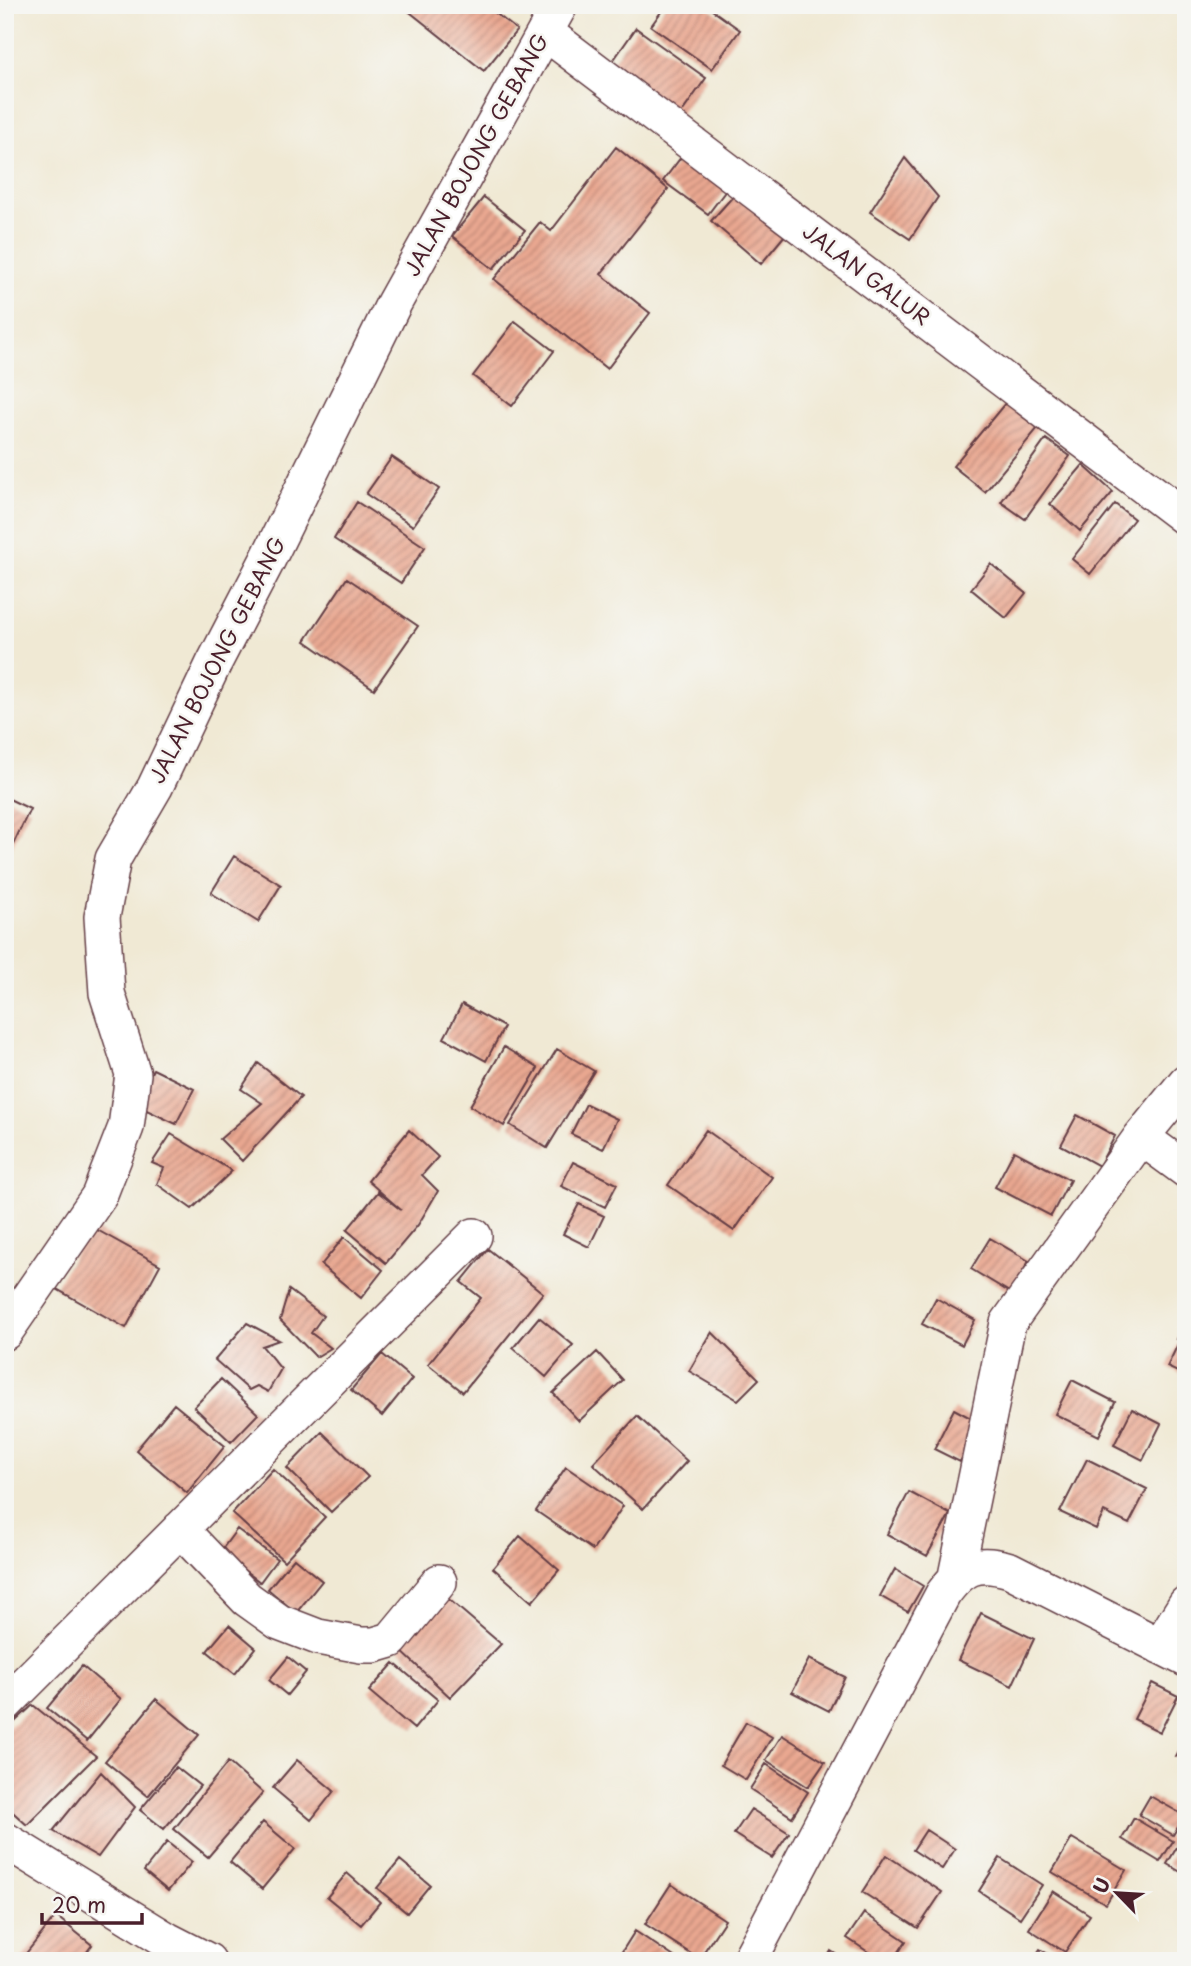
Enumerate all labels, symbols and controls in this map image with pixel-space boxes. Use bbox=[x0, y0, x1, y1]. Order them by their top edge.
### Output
street label: JALAN BOJONG GEBANG bbox=[395, 26, 556, 282]
street label: JALAN GALUR bbox=[796, 215, 938, 332]
street label: JALAN BOJONG GEBANG bbox=[140, 530, 293, 788]
north arrow bbox=[1082, 1857, 1152, 1927]
text: U bbox=[1085, 1873, 1116, 1898]
scale bar bbox=[42, 1882, 142, 1926]
text: 20 m bbox=[52, 1888, 106, 1920]

